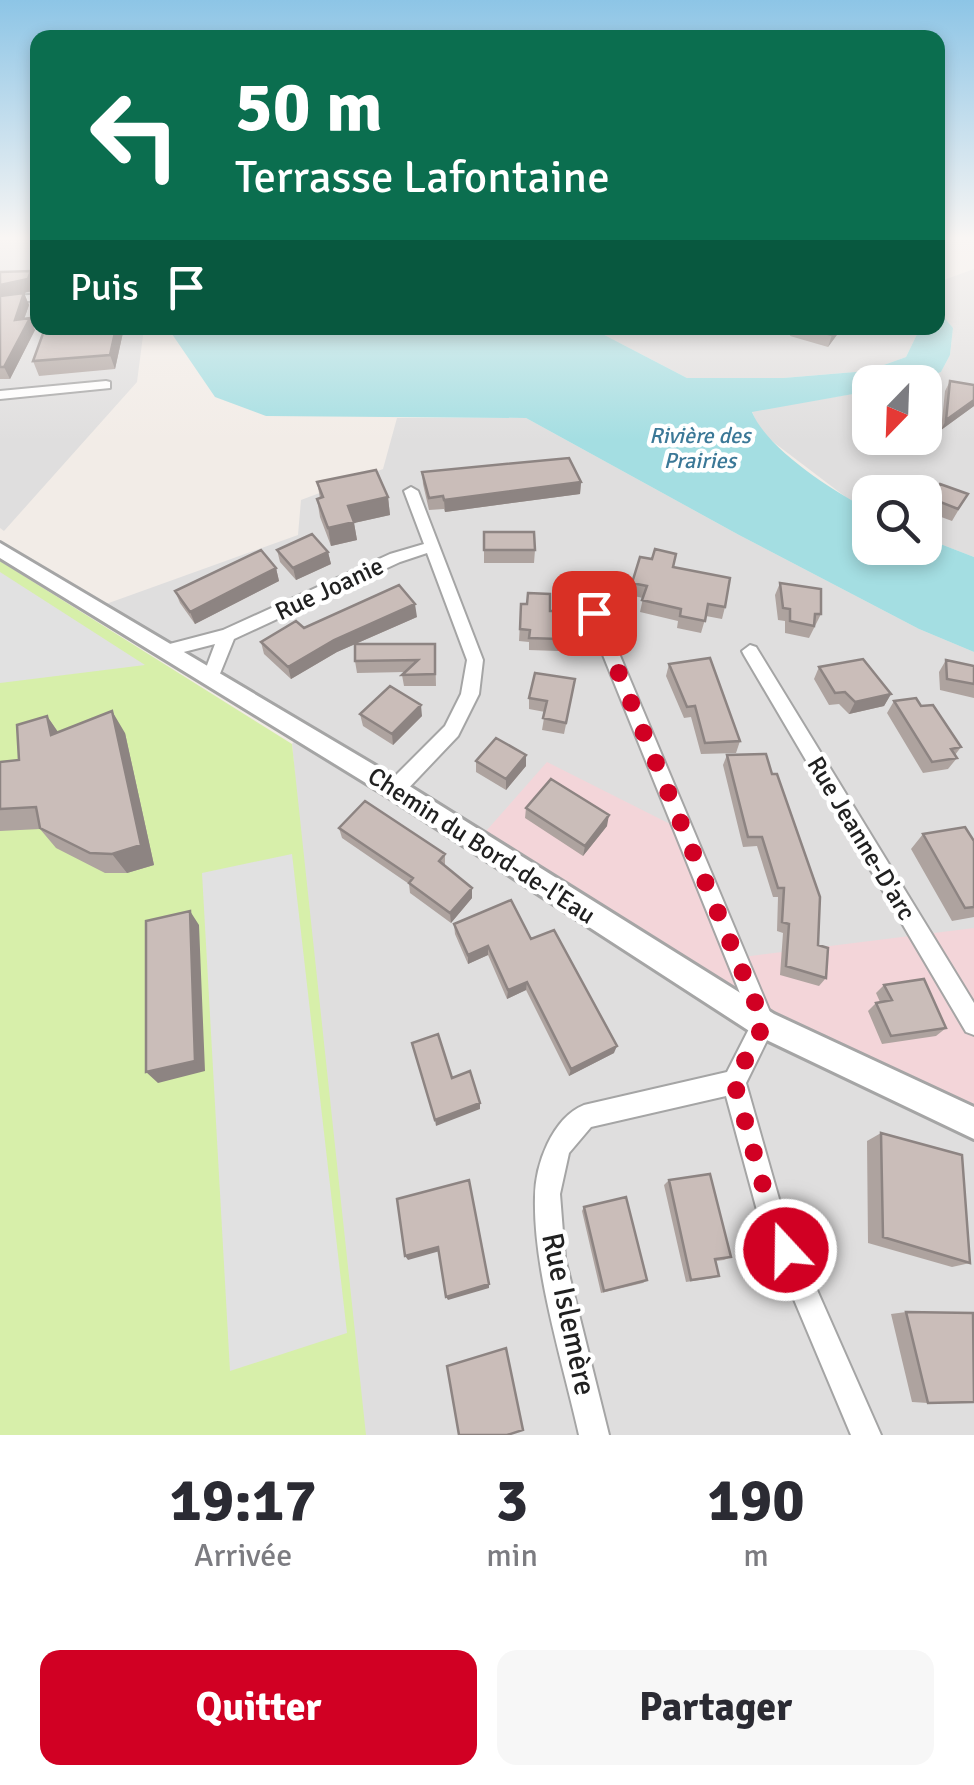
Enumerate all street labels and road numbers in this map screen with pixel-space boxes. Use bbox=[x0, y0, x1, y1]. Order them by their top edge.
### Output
street label: Rue Joanie bbox=[270, 550, 388, 627]
street label: Rue Jeanne-D'arc bbox=[800, 751, 923, 926]
street label: Chemin du Bord-de-l'Eau bbox=[362, 760, 601, 931]
street label: Rue Islemère bbox=[533, 1229, 604, 1399]

